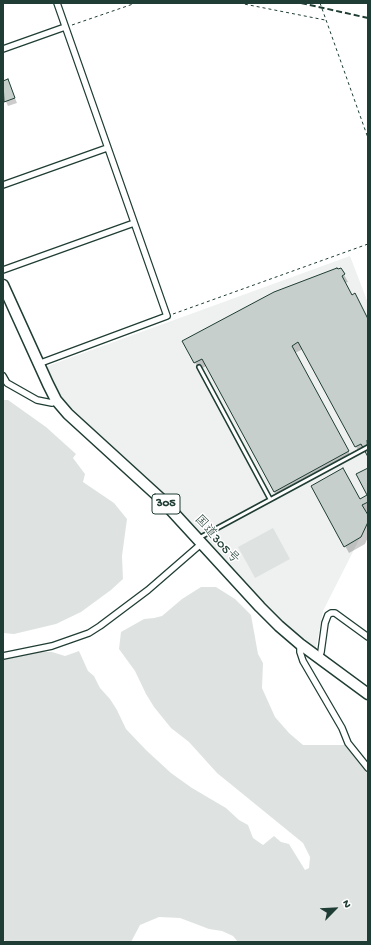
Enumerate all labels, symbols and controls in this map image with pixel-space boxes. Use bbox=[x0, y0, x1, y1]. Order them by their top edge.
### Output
road number: 305 bbox=[152, 494, 180, 514]
street label: 国道305号 bbox=[190, 512, 242, 568]
north arrow bbox=[315, 889, 355, 929]
text: N bbox=[339, 898, 353, 910]

